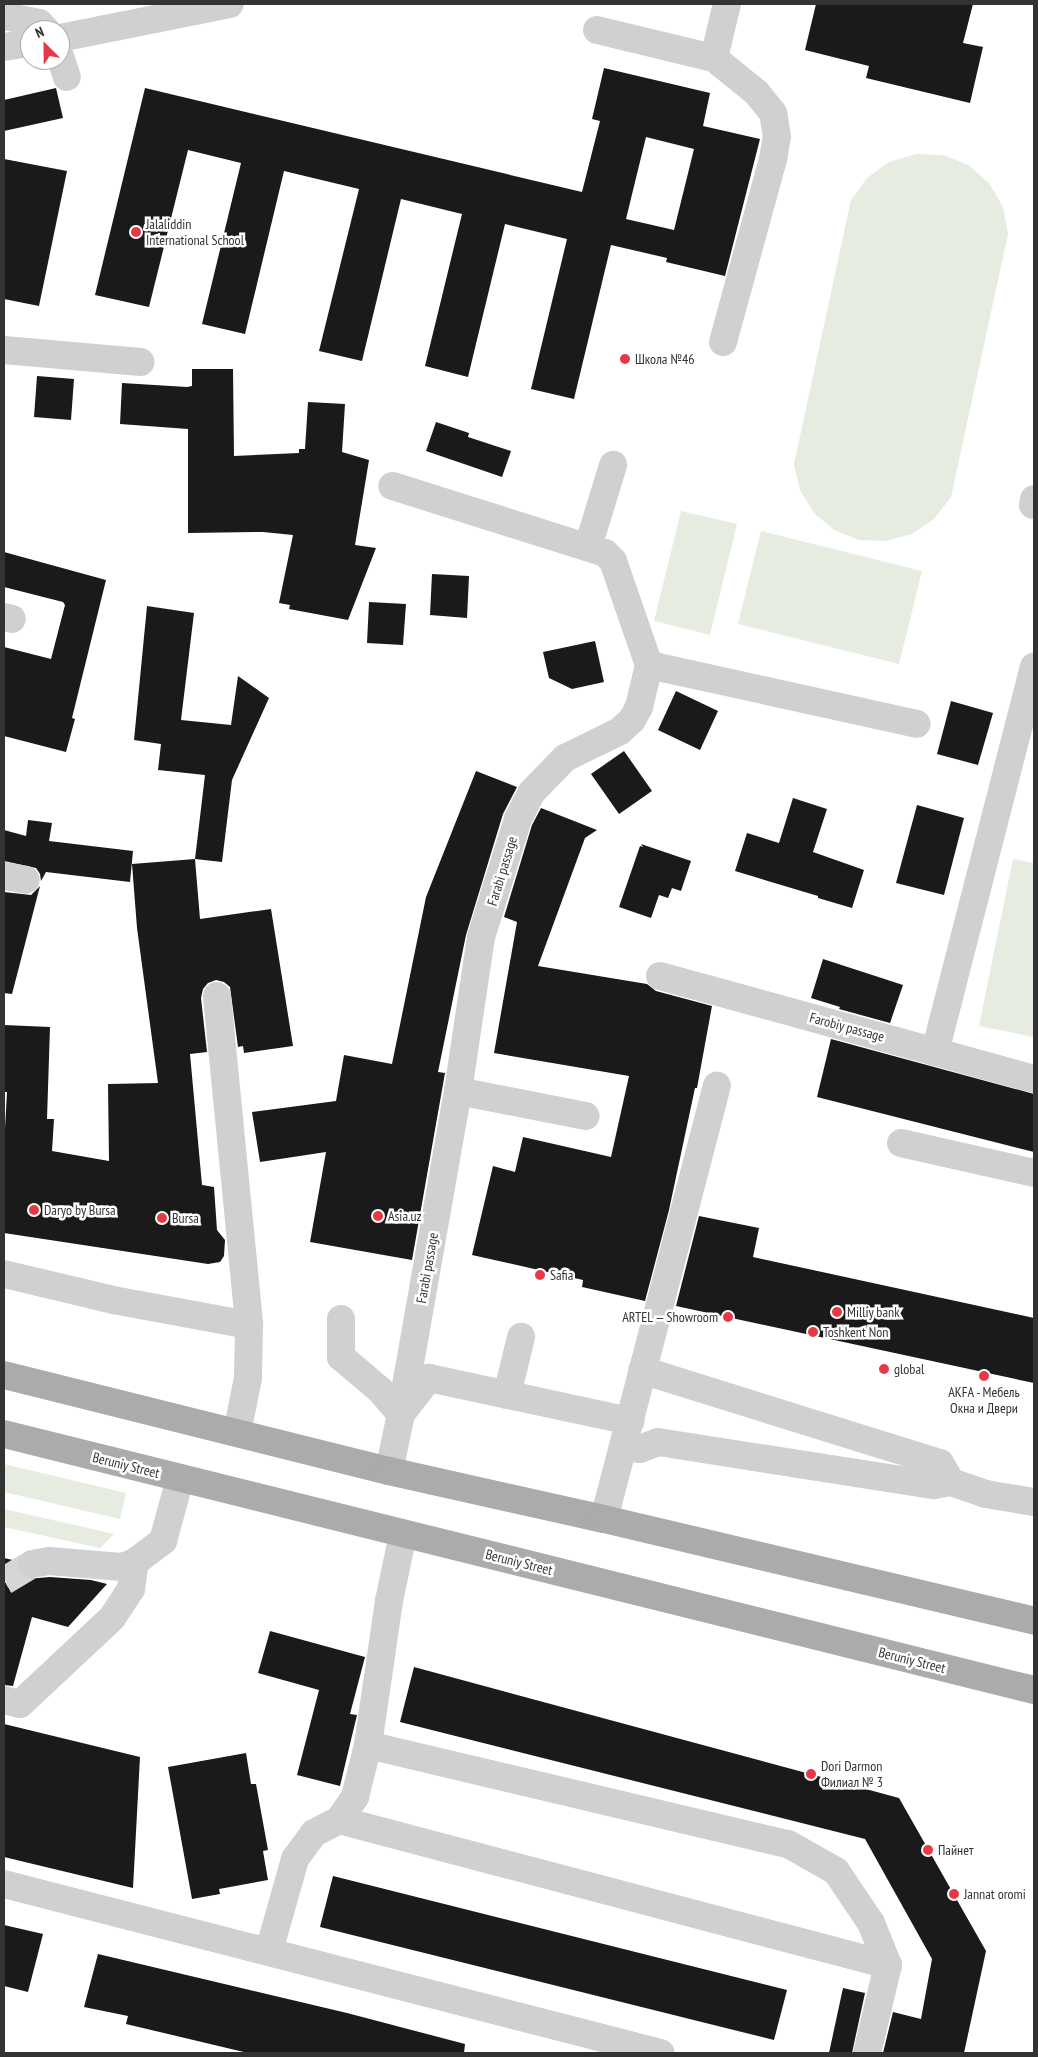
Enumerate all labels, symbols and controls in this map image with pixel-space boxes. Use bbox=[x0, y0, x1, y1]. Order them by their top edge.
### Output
north arrow bbox=[20, 20, 70, 70]
text: N bbox=[33, 22, 47, 42]
place label: Jalaliddin International School bbox=[146, 216, 244, 248]
marker: Jalaliddin International School bbox=[130, 226, 142, 238]
place label: Школа №46 bbox=[635, 351, 695, 367]
marker: Школа №46 bbox=[619, 353, 631, 365]
street label: Farabi passage bbox=[484, 834, 520, 908]
street label: Farobiy passage bbox=[808, 1009, 886, 1045]
place label: Daryo by Bursa bbox=[44, 1202, 116, 1218]
marker: Daryo by Bursa bbox=[28, 1204, 40, 1216]
place label: Asia.uz bbox=[388, 1208, 422, 1224]
place label: Bursa bbox=[172, 1210, 199, 1226]
marker: Asia.uz bbox=[372, 1210, 384, 1222]
marker: Bursa bbox=[156, 1212, 168, 1224]
street label: Farabi passage bbox=[413, 1231, 441, 1305]
place label: Safia bbox=[550, 1267, 573, 1283]
marker: Safia bbox=[534, 1269, 546, 1281]
place label: Milliy bank bbox=[847, 1304, 900, 1320]
marker: Milliy bank bbox=[831, 1306, 843, 1318]
place label: ARTEL — Showroom bbox=[621, 1309, 718, 1325]
marker: ARTEL — Showroom bbox=[722, 1311, 734, 1323]
place label: Toshkent Non bbox=[823, 1324, 889, 1340]
marker: Toshkent Non bbox=[807, 1326, 819, 1338]
place label: global bbox=[894, 1361, 924, 1377]
marker: global bbox=[878, 1363, 890, 1375]
marker: AKFA - Мебель Окна и Двери bbox=[978, 1370, 990, 1382]
place label: AKFA - Мебель Окна и Двери bbox=[947, 1384, 1021, 1416]
street label: Beruniy Street bbox=[91, 1449, 161, 1481]
street label: Beruniy Street bbox=[484, 1546, 554, 1578]
street label: Beruniy Street bbox=[877, 1644, 947, 1676]
place label: Dori Darmon Филиал № 3 bbox=[821, 1758, 883, 1790]
marker: Dori Darmon Филиал № 3 bbox=[805, 1768, 817, 1780]
place label: Пайнет bbox=[938, 1842, 973, 1858]
marker: Пайнет bbox=[922, 1844, 934, 1856]
place label: Jannat oromi bbox=[964, 1886, 1026, 1902]
marker: Jannat oromi bbox=[948, 1888, 960, 1900]

